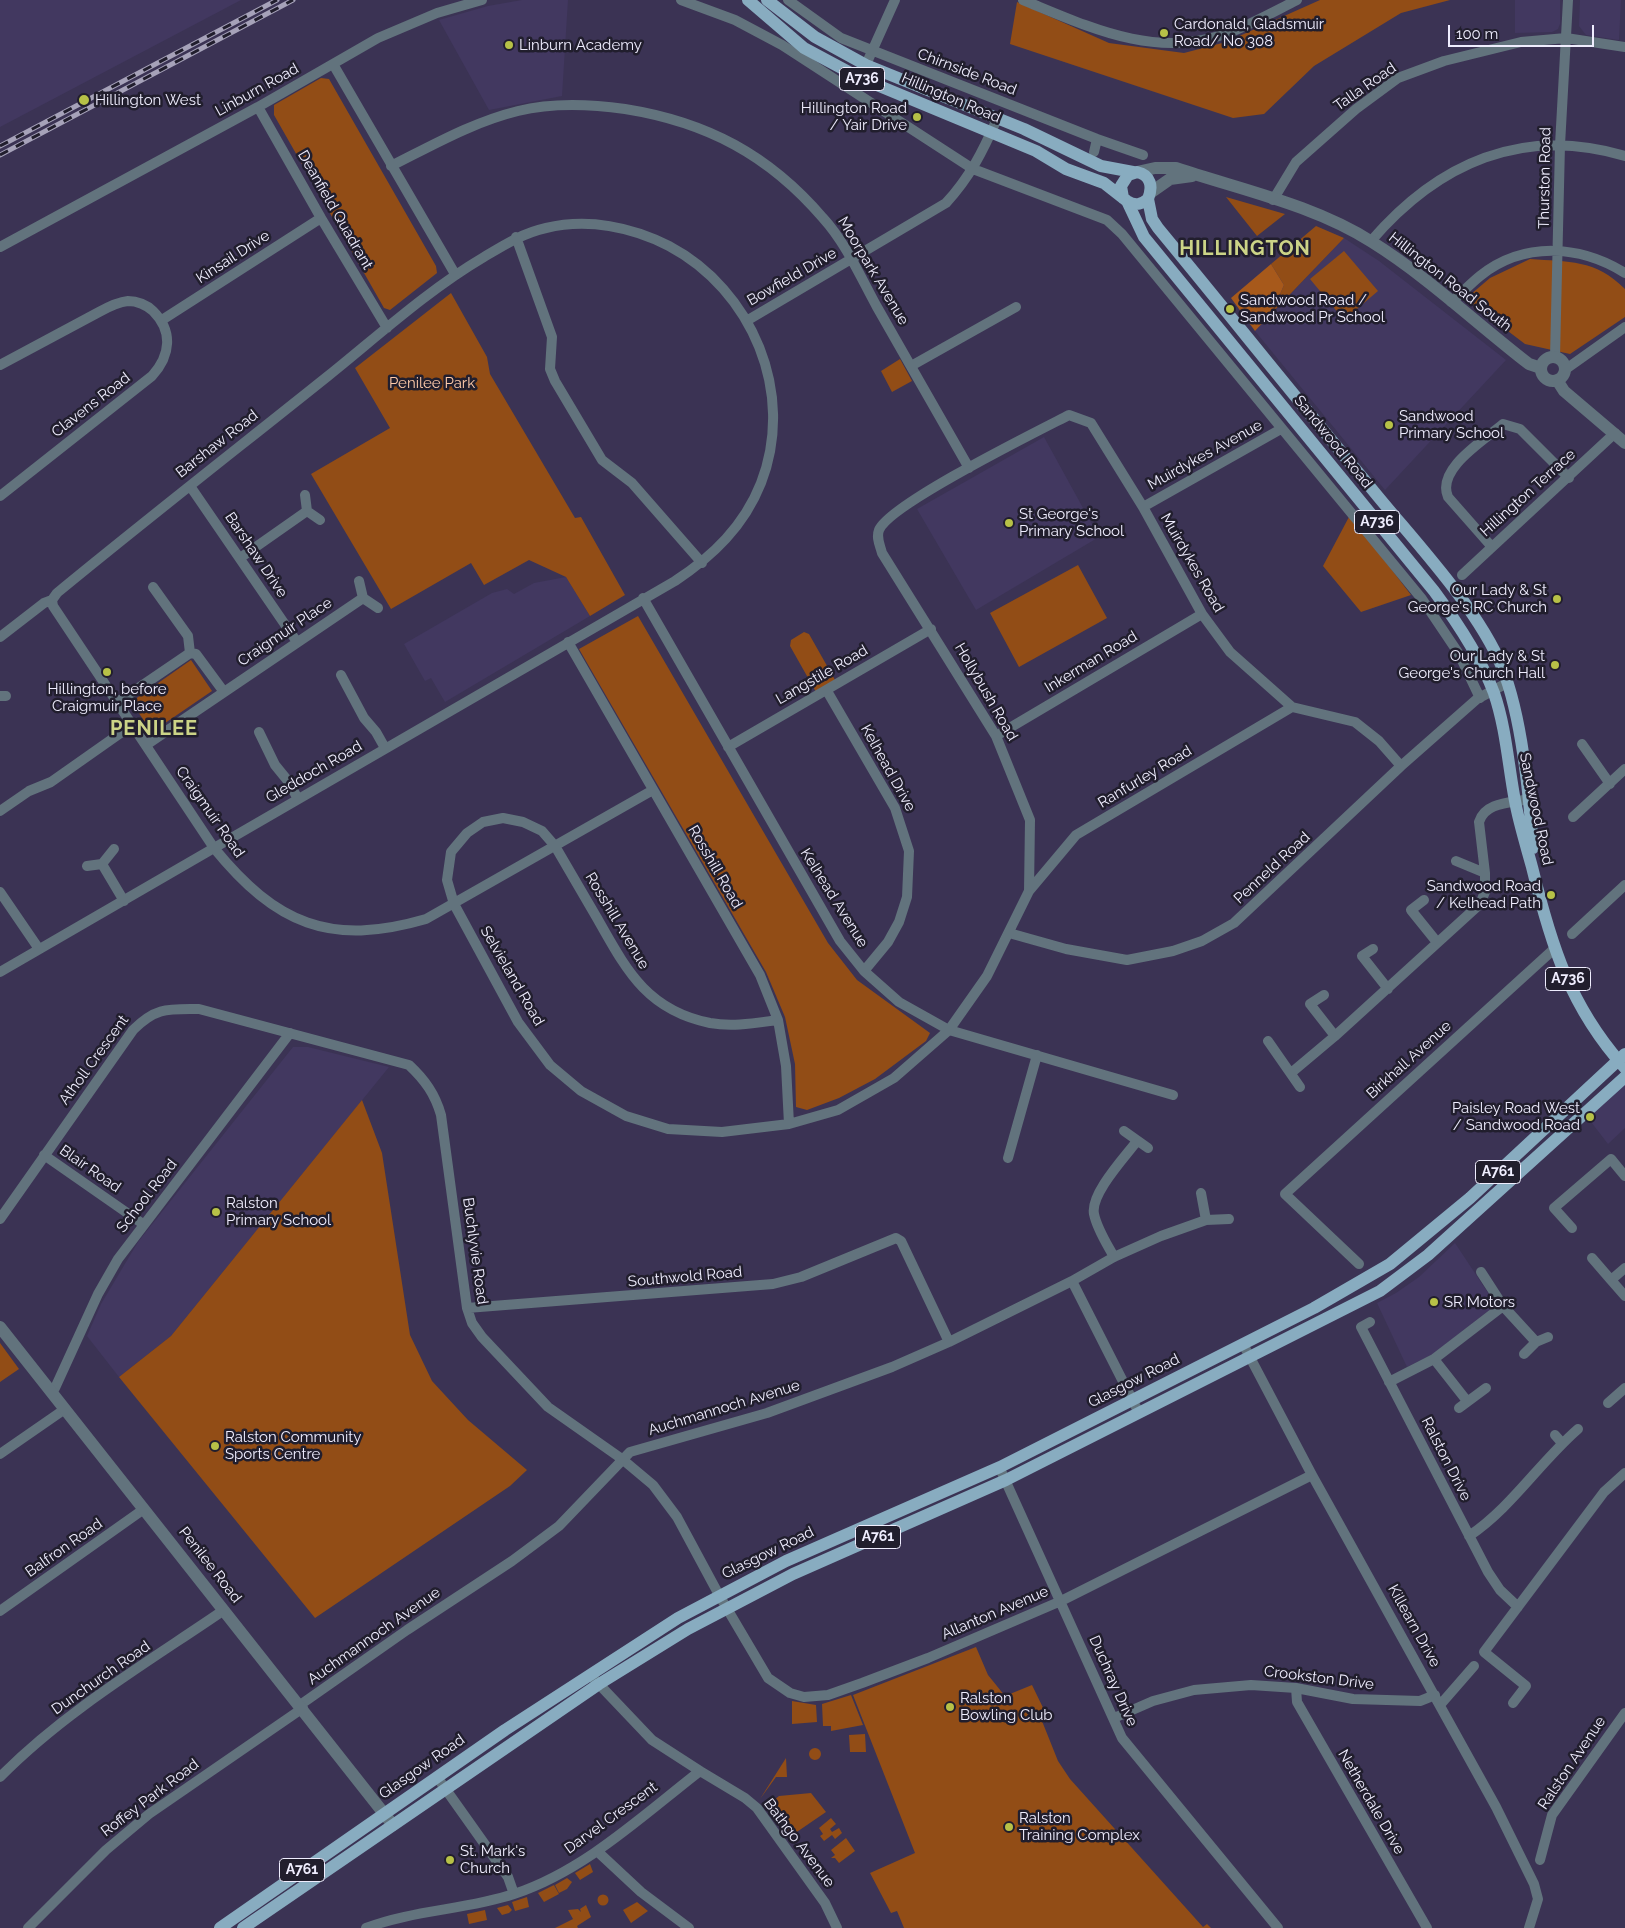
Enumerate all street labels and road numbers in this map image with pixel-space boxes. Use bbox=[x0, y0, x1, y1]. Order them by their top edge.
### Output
street label: Chirnside Road bbox=[915, 45, 1019, 99]
street label: Talla Road bbox=[1330, 59, 1400, 115]
street label: Linburn Road bbox=[212, 60, 302, 120]
road number: A736 bbox=[840, 68, 884, 90]
street label: Hillington Road bbox=[899, 69, 1003, 127]
street label: Thurston Road bbox=[1535, 127, 1555, 229]
street label: Deanfield Quadrant bbox=[294, 147, 376, 273]
street label: Moorpark Avenue bbox=[834, 214, 912, 328]
street label: Kinsail Drive bbox=[193, 227, 273, 287]
street label: Hillington Road South bbox=[1385, 229, 1515, 335]
street label: Bowfield Drive bbox=[744, 244, 840, 310]
street label: Clavens Road bbox=[48, 369, 134, 441]
street label: Sandwood Road bbox=[1290, 392, 1376, 492]
street label: Barshaw Road bbox=[172, 406, 262, 482]
street label: Muirdykes Avenue bbox=[1145, 416, 1265, 494]
street label: Hillington Terrace bbox=[1477, 445, 1579, 541]
street label: Barshaw Drive bbox=[221, 509, 291, 601]
street label: Muirdykes Road bbox=[1156, 510, 1228, 616]
road number: A736 bbox=[1354, 511, 1400, 534]
street label: Craigmuir Place bbox=[234, 594, 336, 670]
street label: Inkerman Road bbox=[1042, 627, 1140, 697]
street label: Hollybush Road bbox=[951, 640, 1021, 744]
street label: Langstile Road bbox=[773, 641, 871, 709]
street label: Kelhead Drive bbox=[857, 721, 919, 815]
street label: Gleddoch Road bbox=[263, 737, 365, 807]
street label: Ranfurley Road bbox=[1095, 742, 1195, 812]
street label: Sandwood Road bbox=[1515, 751, 1557, 867]
street label: Craigmuir Road bbox=[172, 763, 248, 861]
street label: Rosshill Road bbox=[684, 822, 746, 912]
street label: Penneld Road bbox=[1230, 828, 1314, 908]
street label: Kelhead Avenue bbox=[796, 845, 872, 951]
street label: Rosshill Avenue bbox=[581, 869, 653, 973]
street label: Selvieland Road bbox=[476, 923, 548, 1029]
road number: A736 bbox=[1546, 968, 1590, 991]
street label: Atholl Crescent bbox=[55, 1012, 133, 1108]
street label: Birkhall Avenue bbox=[1363, 1017, 1455, 1103]
street label: Blair Road bbox=[56, 1141, 124, 1197]
street label: School Road bbox=[113, 1156, 181, 1236]
road number: A761 bbox=[1476, 1160, 1520, 1184]
street label: Buchlyvie Road bbox=[459, 1196, 491, 1306]
street label: Southwold Road bbox=[627, 1263, 743, 1291]
street label: Glasgow Road bbox=[1085, 1350, 1183, 1412]
street label: Auchmannoch Avenue bbox=[646, 1376, 802, 1440]
street label: Ralston Drive bbox=[1417, 1414, 1475, 1504]
street label: Balfron Road bbox=[22, 1515, 106, 1581]
street label: Penilee Road bbox=[175, 1523, 245, 1607]
street label: Glasgow Road bbox=[719, 1523, 817, 1583]
road number: A761 bbox=[856, 1525, 900, 1548]
street label: Allanton Avenue bbox=[939, 1582, 1051, 1644]
street label: Killearn Drive bbox=[1384, 1582, 1444, 1670]
street label: Auchmannoch Avenue bbox=[304, 1583, 444, 1689]
street label: Duchray Drive bbox=[1085, 1633, 1141, 1729]
street label: Dunchurch Road bbox=[48, 1637, 154, 1719]
street label: Crookston Drive bbox=[1263, 1662, 1375, 1694]
street label: Ralston Avenue bbox=[1534, 1713, 1610, 1813]
street label: Glasgow Road bbox=[376, 1731, 468, 1803]
street label: Netherdale Drive bbox=[1334, 1746, 1408, 1858]
street label: Roffey Park Road bbox=[98, 1755, 202, 1841]
street label: Darvel Crescent bbox=[561, 1778, 661, 1858]
street label: Bathgo Avenue bbox=[760, 1795, 838, 1891]
road number: A761 bbox=[280, 1858, 324, 1882]

